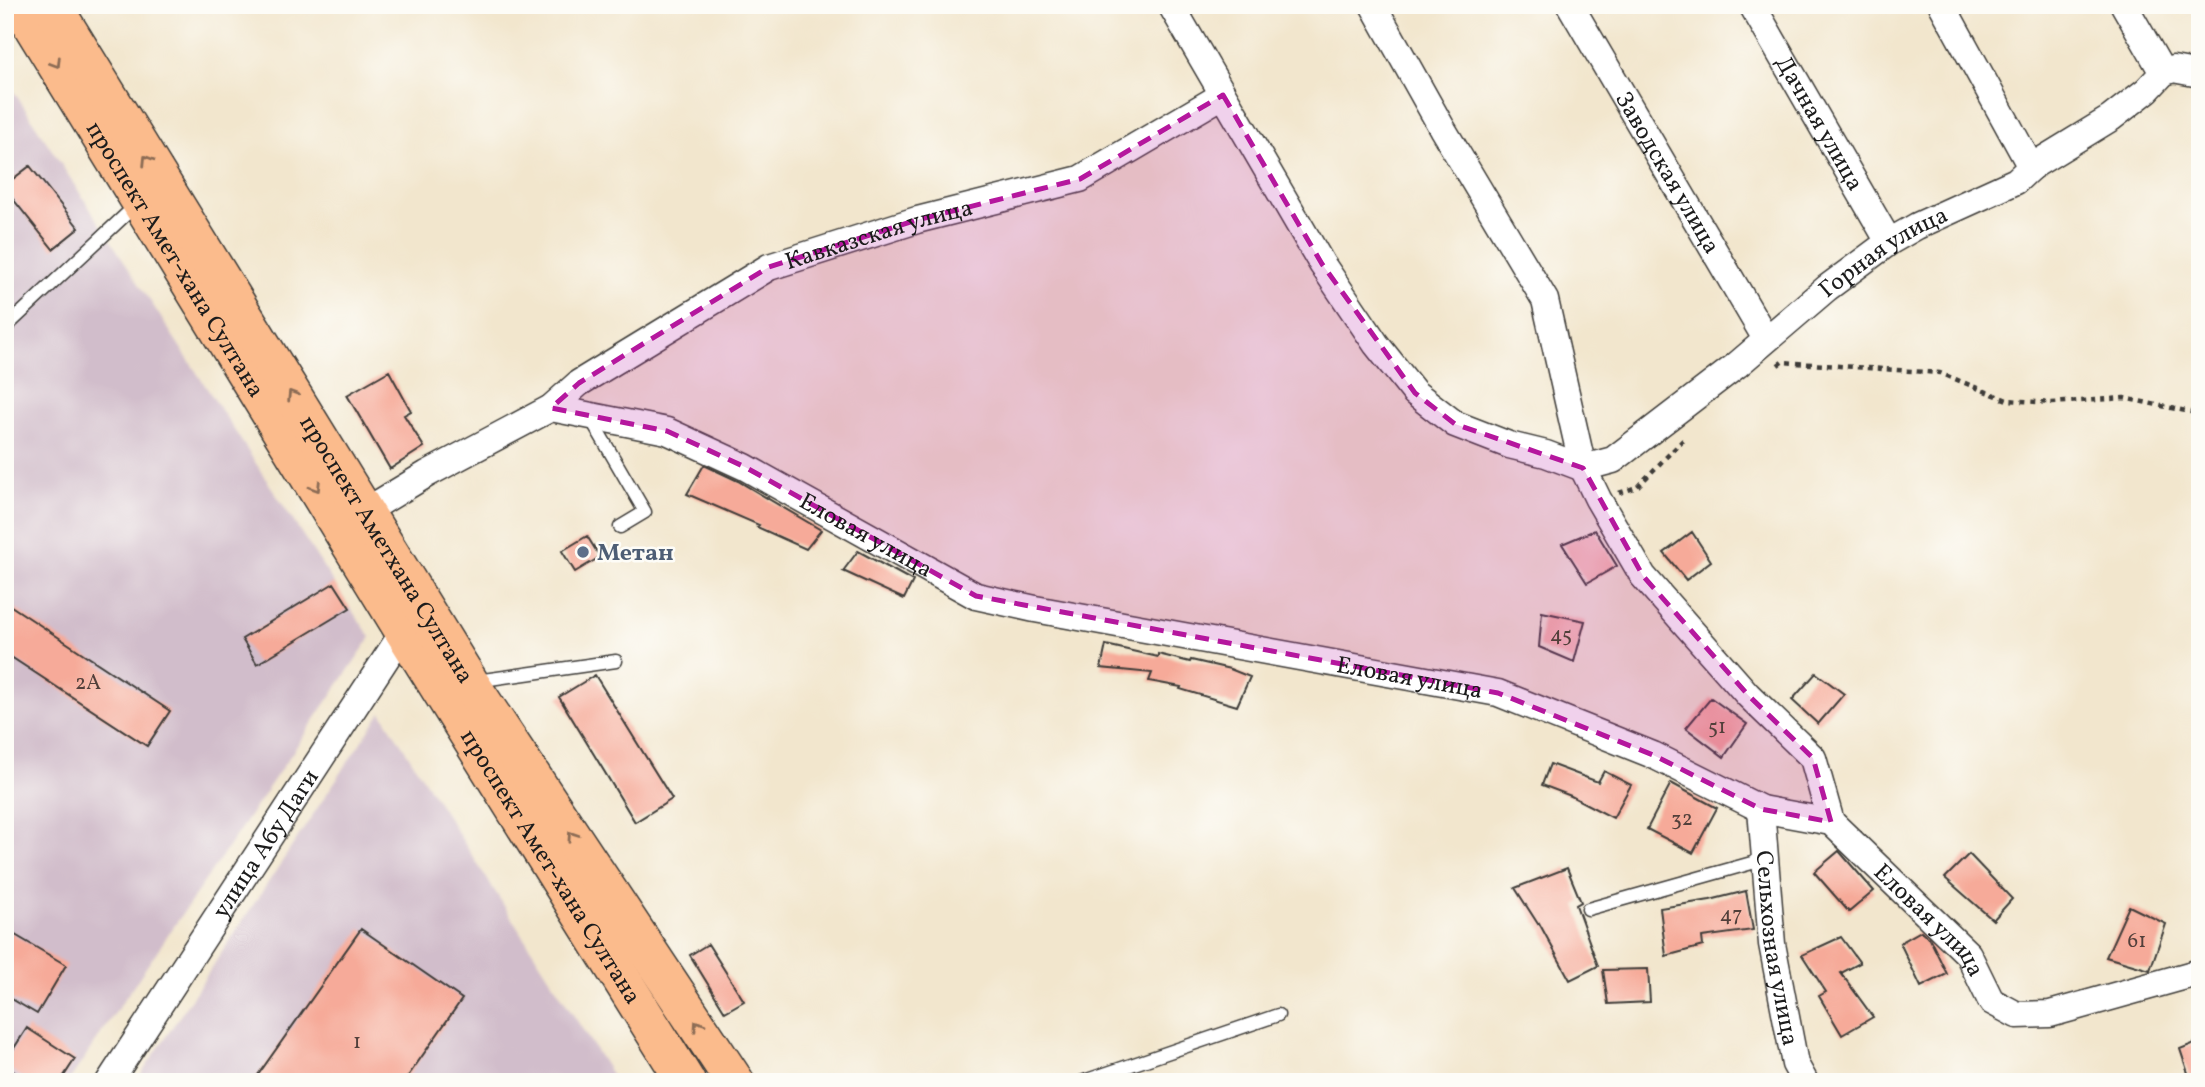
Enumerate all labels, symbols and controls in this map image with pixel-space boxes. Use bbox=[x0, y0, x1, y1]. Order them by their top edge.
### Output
street label: Дачная улица bbox=[1766, 50, 1871, 198]
one-way arrow bbox=[47, 56, 60, 69]
street label: Заводская улица bbox=[1605, 86, 1727, 261]
street label: проспект Амет-хана Султана bbox=[76, 115, 272, 405]
one-way arrow bbox=[143, 154, 156, 167]
street label: Кавказская улица bbox=[781, 192, 976, 280]
street label: Горная улица bbox=[1812, 199, 1954, 307]
one-way arrow bbox=[287, 390, 300, 403]
street label: проспект Аметхана Султана bbox=[290, 410, 481, 691]
one-way arrow bbox=[307, 479, 320, 492]
street label: Еловая улица bbox=[792, 486, 938, 587]
place label: Метан bbox=[597, 537, 674, 571]
marker: Метан bbox=[575, 544, 591, 560]
house number: 45 bbox=[1550, 621, 1572, 650]
street label: Еловая улица bbox=[1334, 649, 1485, 709]
house number: 2А bbox=[75, 669, 101, 698]
house number: 51 bbox=[1708, 713, 1726, 742]
street label: проспект Амет-хана Султана bbox=[451, 723, 648, 1011]
street label: улица Абу Даги bbox=[205, 763, 328, 926]
house number: 32 bbox=[1671, 805, 1693, 834]
one-way arrow bbox=[567, 830, 580, 843]
street label: Сельхозная улица bbox=[1745, 849, 1806, 1049]
street label: Еловая улица bbox=[1865, 857, 1992, 983]
house number: 47 bbox=[1720, 901, 1742, 930]
house number: 61 bbox=[2128, 927, 2146, 956]
one-way arrow bbox=[693, 1020, 706, 1033]
house number: 1 bbox=[353, 1028, 361, 1057]

